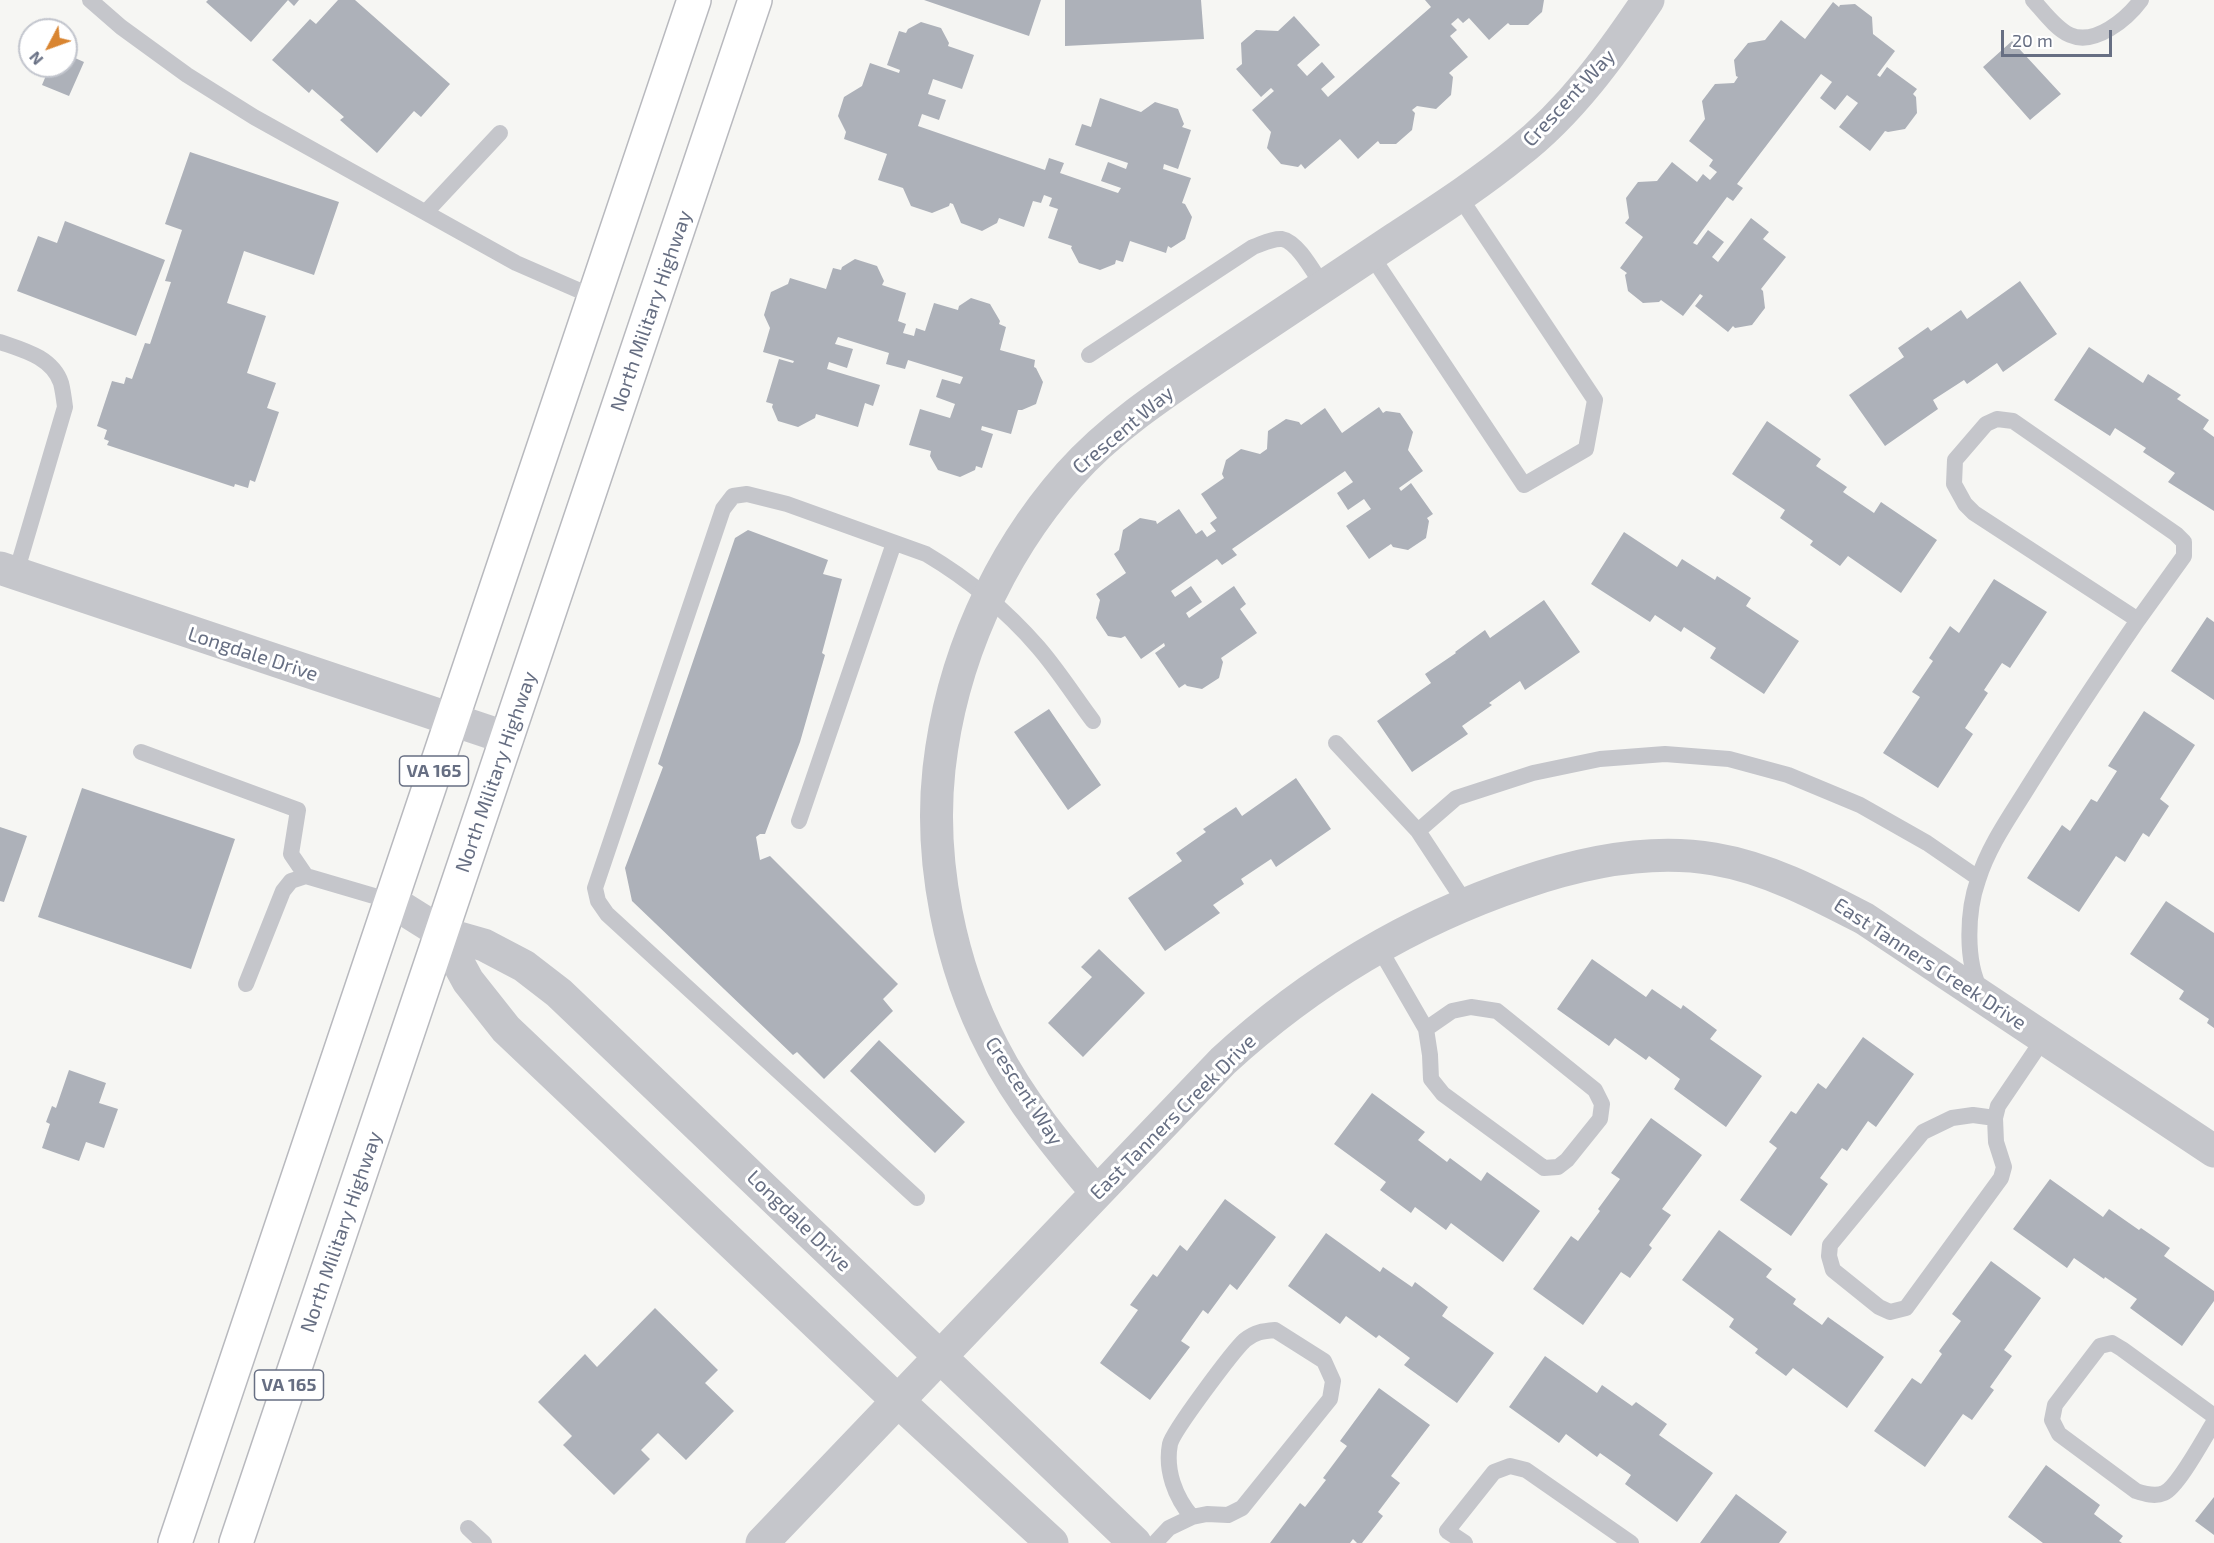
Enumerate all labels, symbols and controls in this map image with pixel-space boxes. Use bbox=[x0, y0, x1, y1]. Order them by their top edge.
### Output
north arrow bbox=[18, 18, 78, 78]
scale bar bbox=[2004, 18, 2115, 56]
text: 20 m bbox=[2012, 29, 2053, 51]
street label: Crescent Way bbox=[1518, 44, 1620, 152]
text: N bbox=[25, 48, 47, 69]
street label: North Military Highway bbox=[605, 207, 697, 415]
street label: Crescent Way bbox=[1068, 381, 1178, 479]
street label: Longdale Drive bbox=[185, 622, 321, 686]
street label: North Military Highway bbox=[450, 668, 542, 876]
road number: VA 165 bbox=[400, 756, 468, 786]
street label: East Tanners Creek Drive bbox=[1829, 893, 2031, 1035]
street label: East Tanners Creek Drive bbox=[1085, 1029, 1261, 1205]
street label: Crescent Way bbox=[980, 1032, 1068, 1150]
street label: North Military Highway bbox=[295, 1128, 387, 1336]
street label: Longdale Drive bbox=[742, 1165, 856, 1277]
road number: VA 165 bbox=[254, 1370, 324, 1400]

